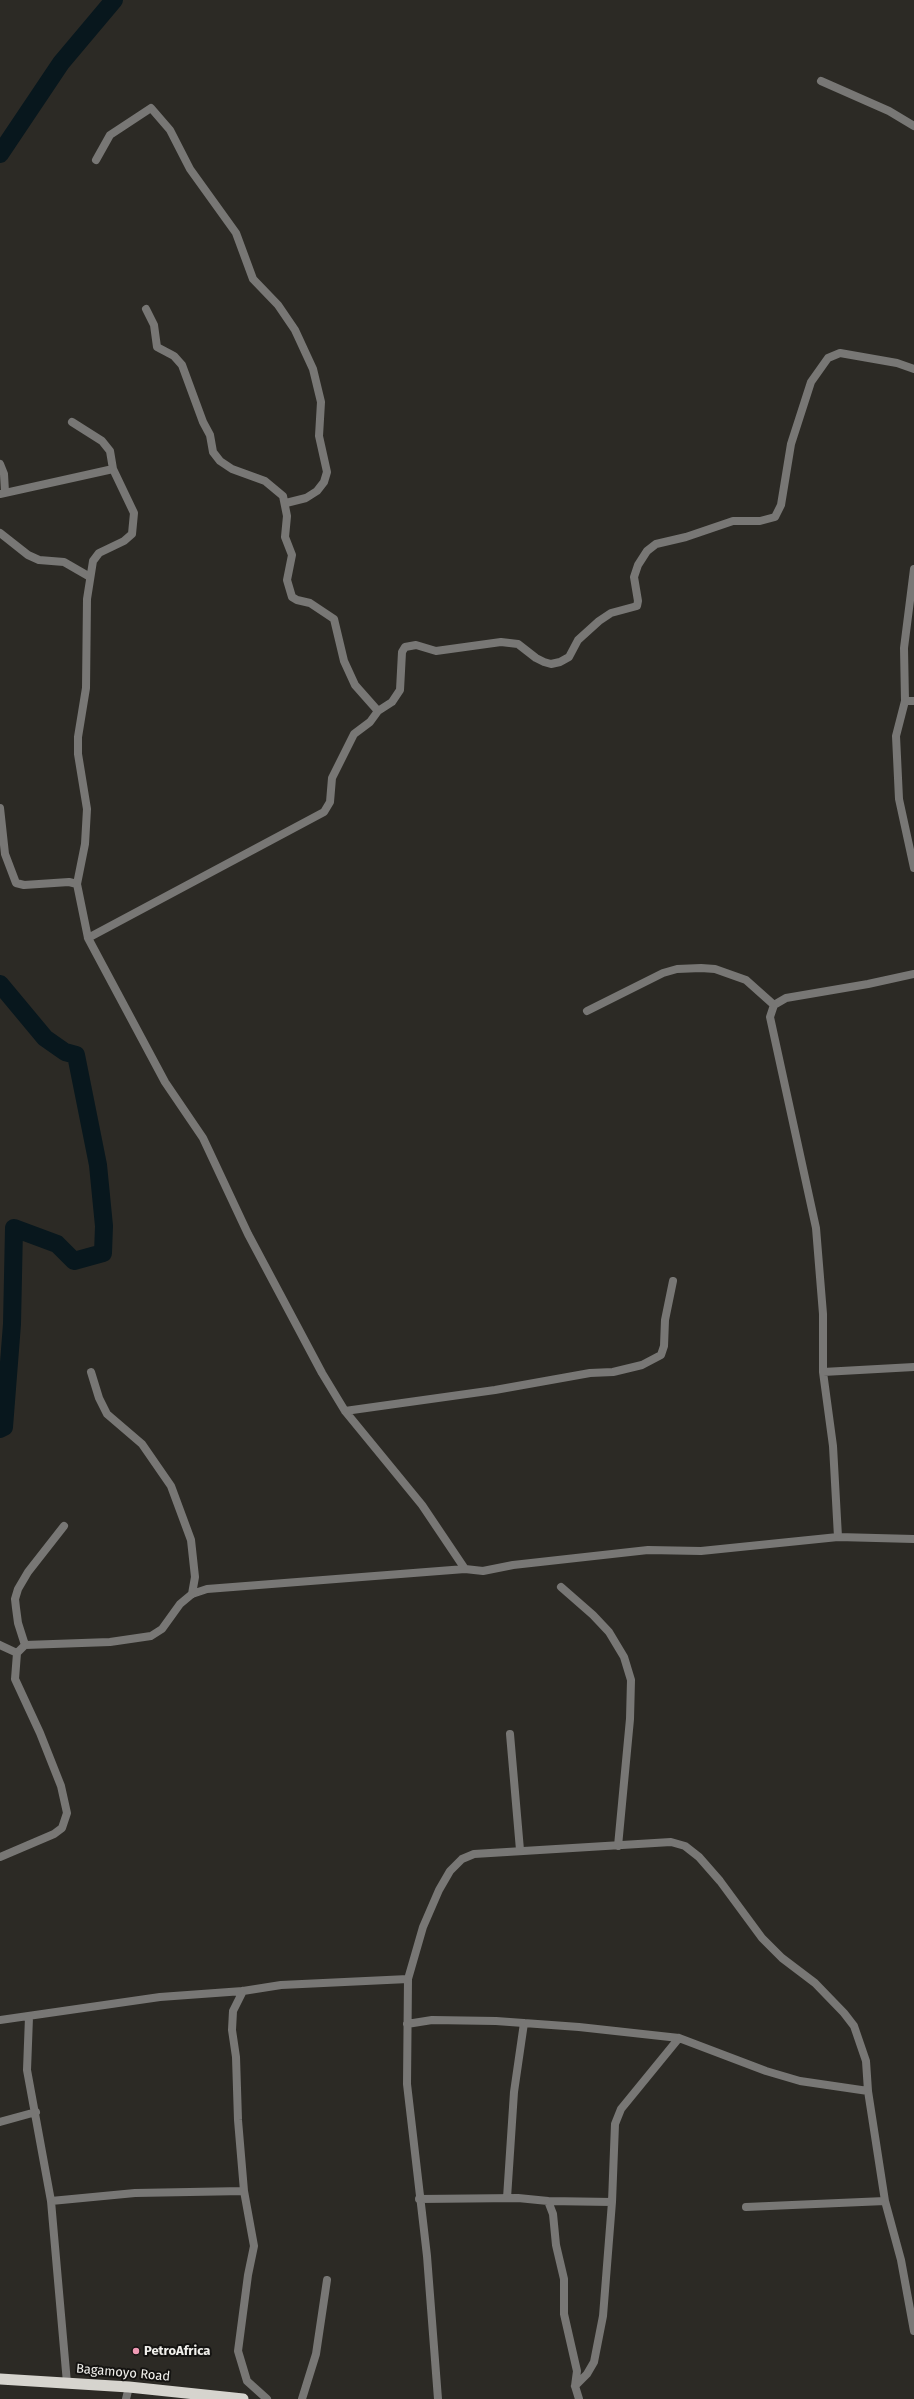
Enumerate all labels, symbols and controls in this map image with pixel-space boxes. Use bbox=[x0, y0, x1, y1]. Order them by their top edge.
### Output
place label: PetroAfrica bbox=[144, 2343, 210, 2359]
marker: PetroAfrica bbox=[131, 2346, 141, 2356]
street label: Bagamoyo Road bbox=[75, 2361, 171, 2385]

